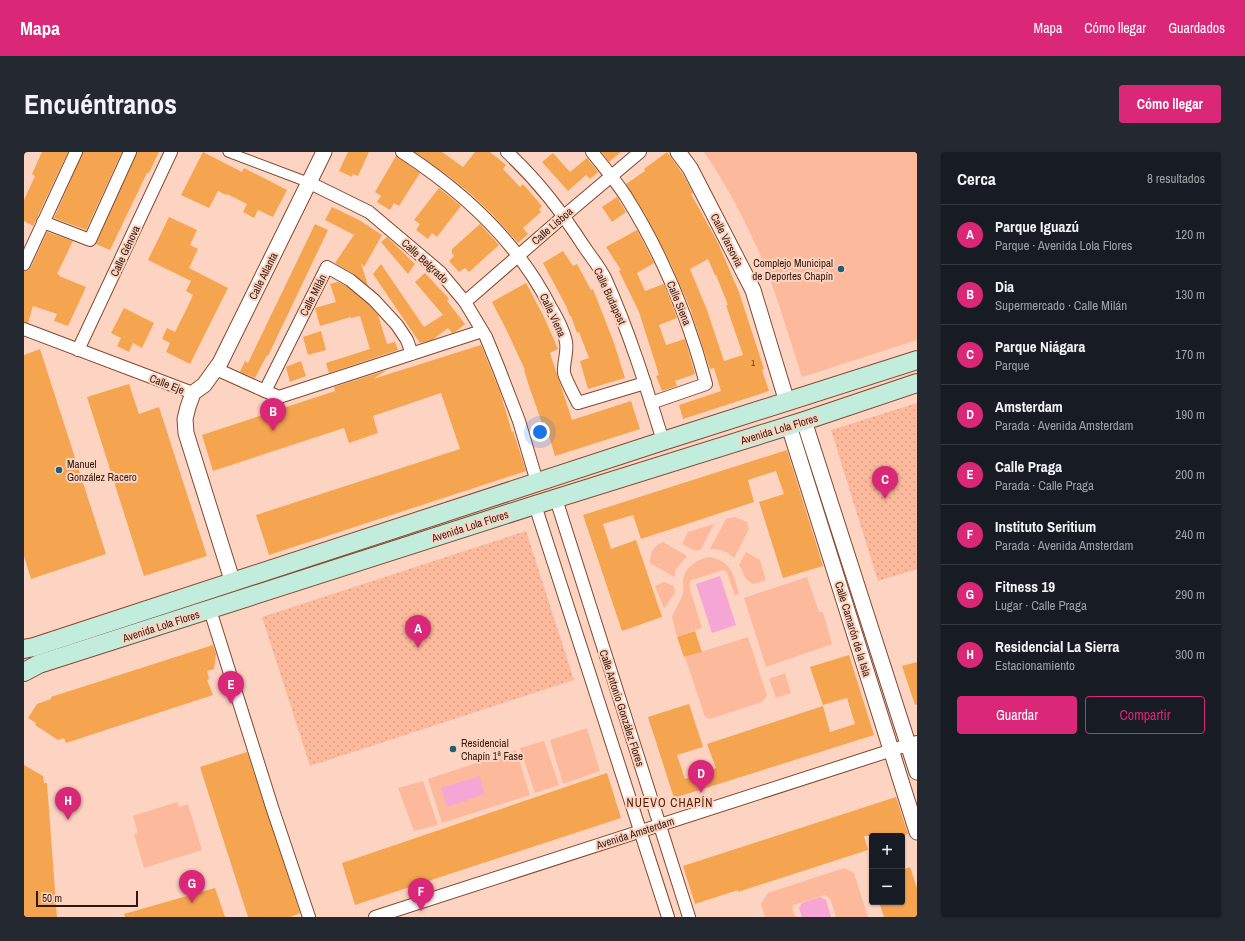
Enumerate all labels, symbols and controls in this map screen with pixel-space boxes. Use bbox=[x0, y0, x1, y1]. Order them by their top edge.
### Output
text: Mapa bbox=[20, 15, 60, 41]
text: Mapa bbox=[1034, 19, 1062, 37]
text: Cómo llegar bbox=[1084, 19, 1146, 37]
text: Guardados bbox=[1168, 19, 1225, 37]
text: Encuéntranos bbox=[24, 85, 177, 123]
button: Cómo llegar bbox=[1119, 85, 1221, 123]
text: Cerca bbox=[957, 167, 996, 190]
text: 8 resultados bbox=[1147, 170, 1205, 187]
street label: Calle Lisboa bbox=[528, 204, 576, 248]
street label: Calle Varsovia bbox=[708, 211, 746, 269]
text: Parque Iguazú bbox=[995, 216, 1079, 237]
street label: Calle Génova bbox=[107, 223, 143, 279]
text: A bbox=[966, 226, 974, 243]
text: 120 m bbox=[1175, 226, 1205, 243]
street label: Calle Belgrado bbox=[399, 236, 451, 286]
text: Parque · Avenida Lola Flores bbox=[995, 237, 1132, 254]
street label: Calle Atlanta bbox=[246, 250, 280, 302]
place label: Complejo Municipal de Deportes Chapín bbox=[752, 256, 833, 283]
marker: Complejo Municipal de Deportes Chapín bbox=[836, 264, 846, 274]
street label: Calle Budapest bbox=[591, 265, 629, 327]
street label: Calle Milán bbox=[297, 272, 329, 318]
text: Dia bbox=[995, 276, 1014, 297]
street label: Calle Siena bbox=[664, 279, 694, 327]
text: B bbox=[966, 286, 974, 303]
text: 130 m bbox=[1175, 286, 1205, 303]
street label: Calle Viena bbox=[537, 291, 569, 339]
text: Supermercado · Calle Milán bbox=[995, 297, 1127, 314]
text: Parque Niágara bbox=[995, 336, 1085, 357]
text: C bbox=[966, 346, 974, 363]
text: 170 m bbox=[1175, 346, 1205, 363]
house number: 1 bbox=[751, 357, 755, 369]
text: Parque bbox=[995, 357, 1029, 374]
street label: Calle Eje bbox=[148, 371, 186, 397]
text: Amsterdam bbox=[995, 396, 1063, 417]
pin: B bbox=[260, 398, 286, 431]
text: D bbox=[966, 406, 974, 423]
text: 190 m bbox=[1175, 406, 1205, 423]
street label: Avenida Lola Flores bbox=[738, 410, 820, 448]
text: Parada · Avenida Amsterdam bbox=[995, 417, 1134, 434]
your location bbox=[530, 422, 550, 442]
text: Calle Praga bbox=[995, 456, 1062, 477]
place label: Manuel González Racero bbox=[67, 457, 137, 484]
marker: Manuel González Racero bbox=[54, 465, 64, 475]
pin: C bbox=[872, 466, 898, 499]
text: E bbox=[966, 466, 974, 483]
text: 200 m bbox=[1175, 466, 1205, 483]
text: Parada · Calle Praga bbox=[995, 477, 1094, 494]
street label: Avenida Lola Flores bbox=[429, 507, 511, 545]
text: Instituto Seritium bbox=[995, 516, 1096, 537]
text: F bbox=[967, 526, 973, 543]
text: 240 m bbox=[1175, 526, 1205, 543]
text: Parada · Avenida Amsterdam bbox=[995, 537, 1134, 554]
text: Fitness 19 bbox=[995, 576, 1055, 597]
street label: Calle Camarón de la Isla bbox=[832, 580, 874, 678]
text: G bbox=[966, 586, 974, 603]
text: 290 m bbox=[1175, 586, 1205, 603]
text: Lugar · Calle Praga bbox=[995, 597, 1087, 614]
street label: Avenida Lola Flores bbox=[120, 607, 202, 645]
pin: A bbox=[405, 615, 431, 648]
text: Residencial La Sierra bbox=[995, 636, 1119, 657]
text: H bbox=[966, 646, 974, 663]
text: 300 m bbox=[1175, 646, 1205, 663]
street label: Calle Antonio González Flores bbox=[597, 648, 648, 769]
text: Estacionamiento bbox=[995, 657, 1075, 674]
pin: E bbox=[218, 671, 244, 704]
button: Guardar bbox=[957, 696, 1077, 734]
button: Compartir bbox=[1085, 696, 1205, 734]
place label: Residencial Chapín 1ª Fase bbox=[461, 736, 523, 763]
marker: Residencial Chapín 1ª Fase bbox=[448, 744, 458, 754]
pin: D bbox=[688, 760, 714, 793]
pin: H bbox=[55, 787, 81, 820]
district label: NUEVO CHAPÍN bbox=[627, 795, 713, 811]
street label: Avenida Amsterdam bbox=[593, 814, 676, 852]
map controls bbox=[869, 833, 905, 905]
button: + bbox=[869, 833, 905, 869]
button: − bbox=[869, 869, 905, 905]
pin: G bbox=[179, 870, 205, 903]
pin: F bbox=[408, 878, 434, 911]
scale bar bbox=[36, 889, 138, 908]
text: 50 m bbox=[42, 891, 62, 905]

